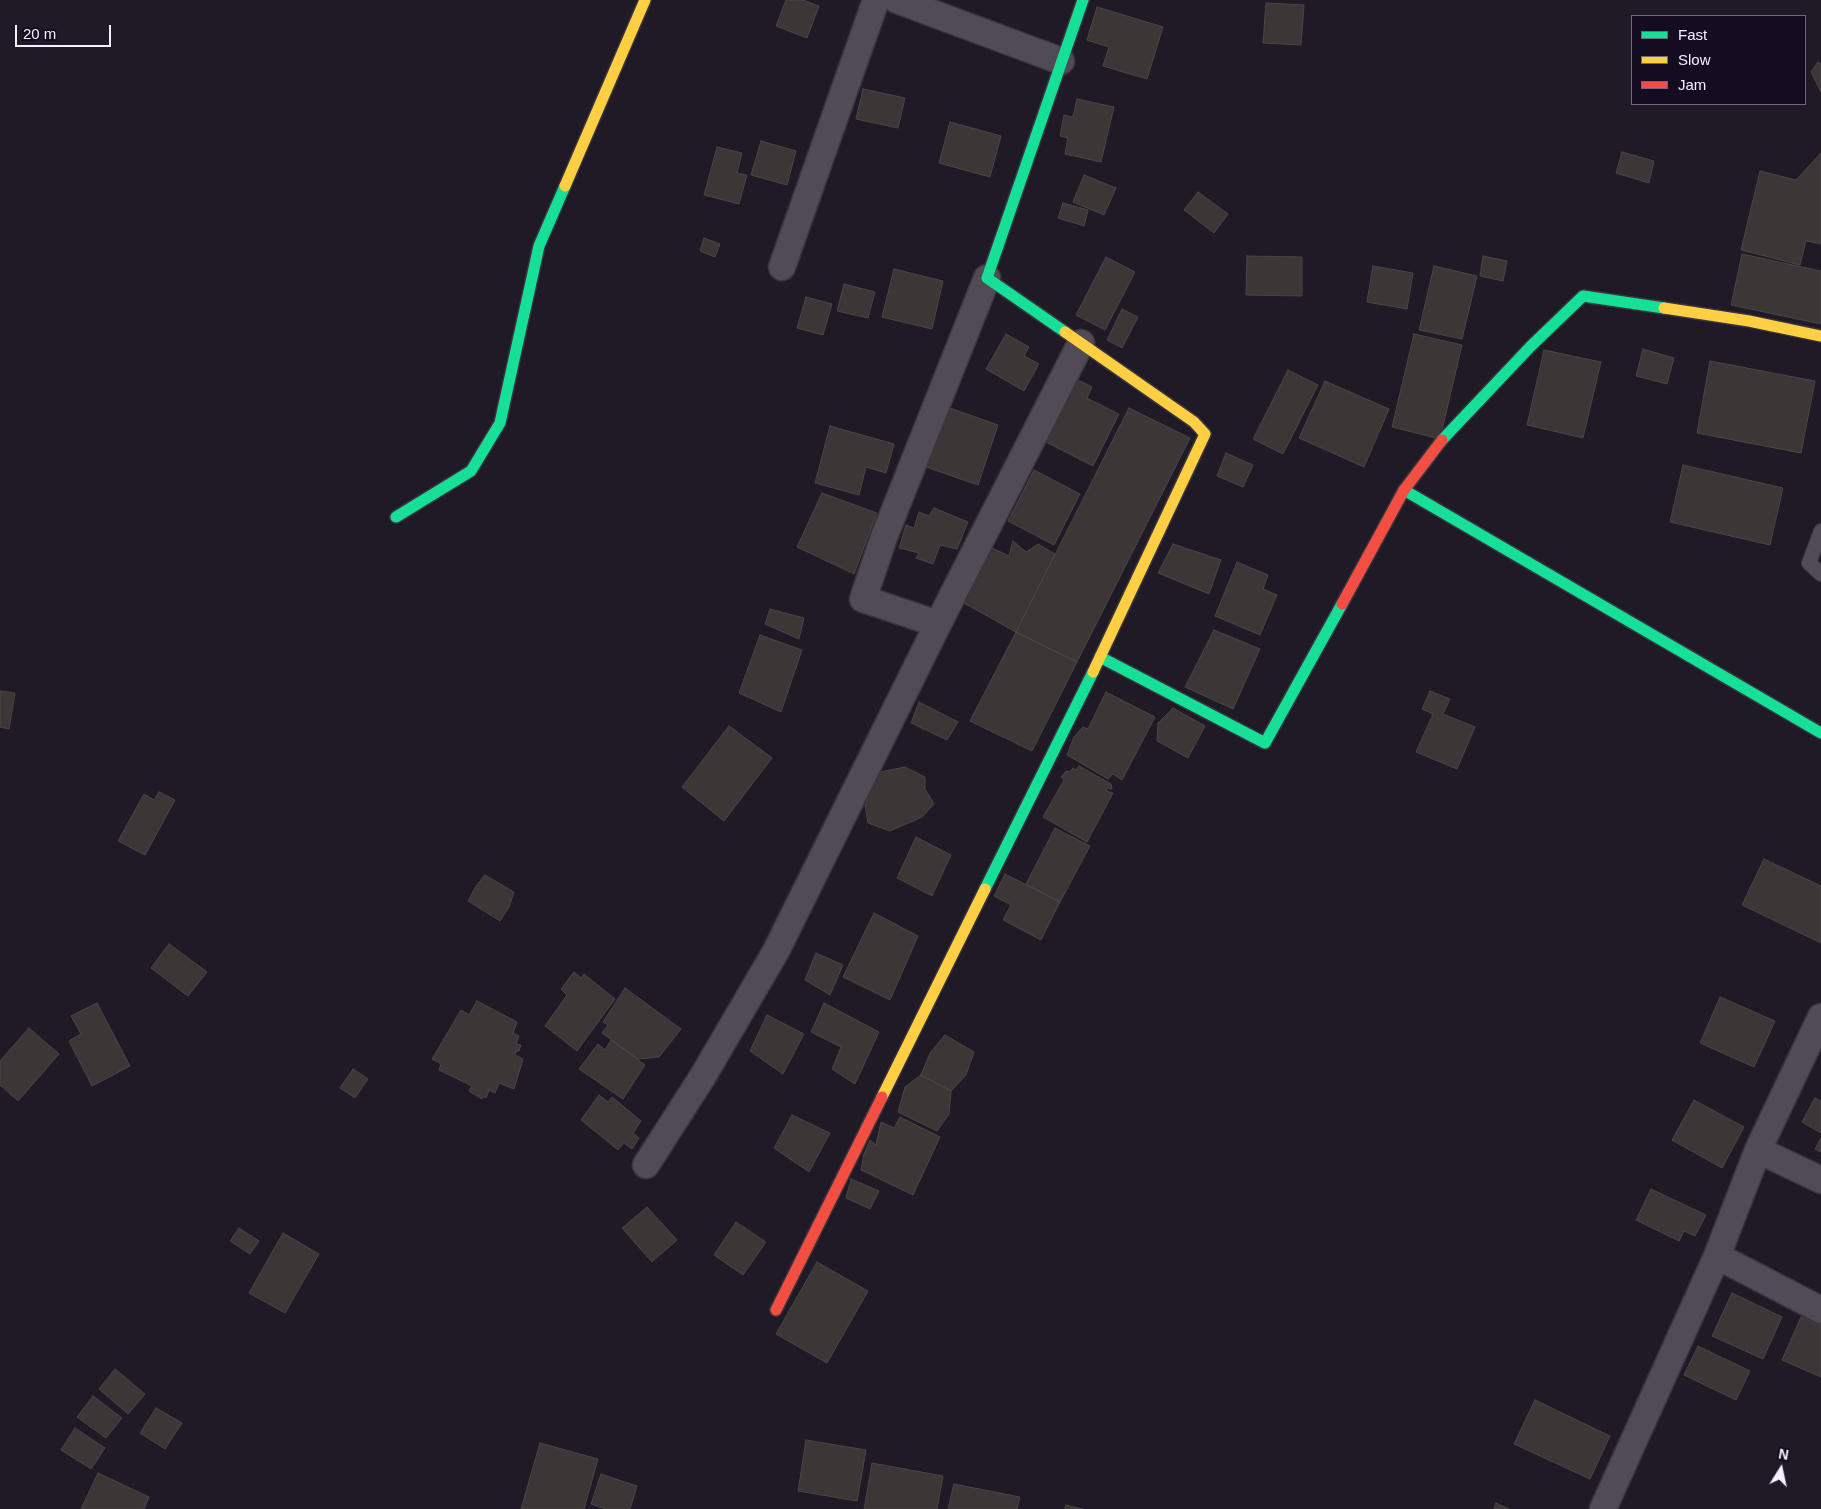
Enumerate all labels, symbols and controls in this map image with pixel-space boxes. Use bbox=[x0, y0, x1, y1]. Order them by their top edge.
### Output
scale bar bbox=[18, 15, 114, 47]
legend bbox=[1631, 15, 1806, 105]
text: 20 m bbox=[23, 25, 56, 42]
text: Fast bbox=[1678, 26, 1707, 43]
text: Slow bbox=[1678, 51, 1711, 68]
text: Jam bbox=[1678, 76, 1706, 93]
north arrow bbox=[1756, 1444, 1806, 1494]
text: N bbox=[1777, 1445, 1790, 1463]

